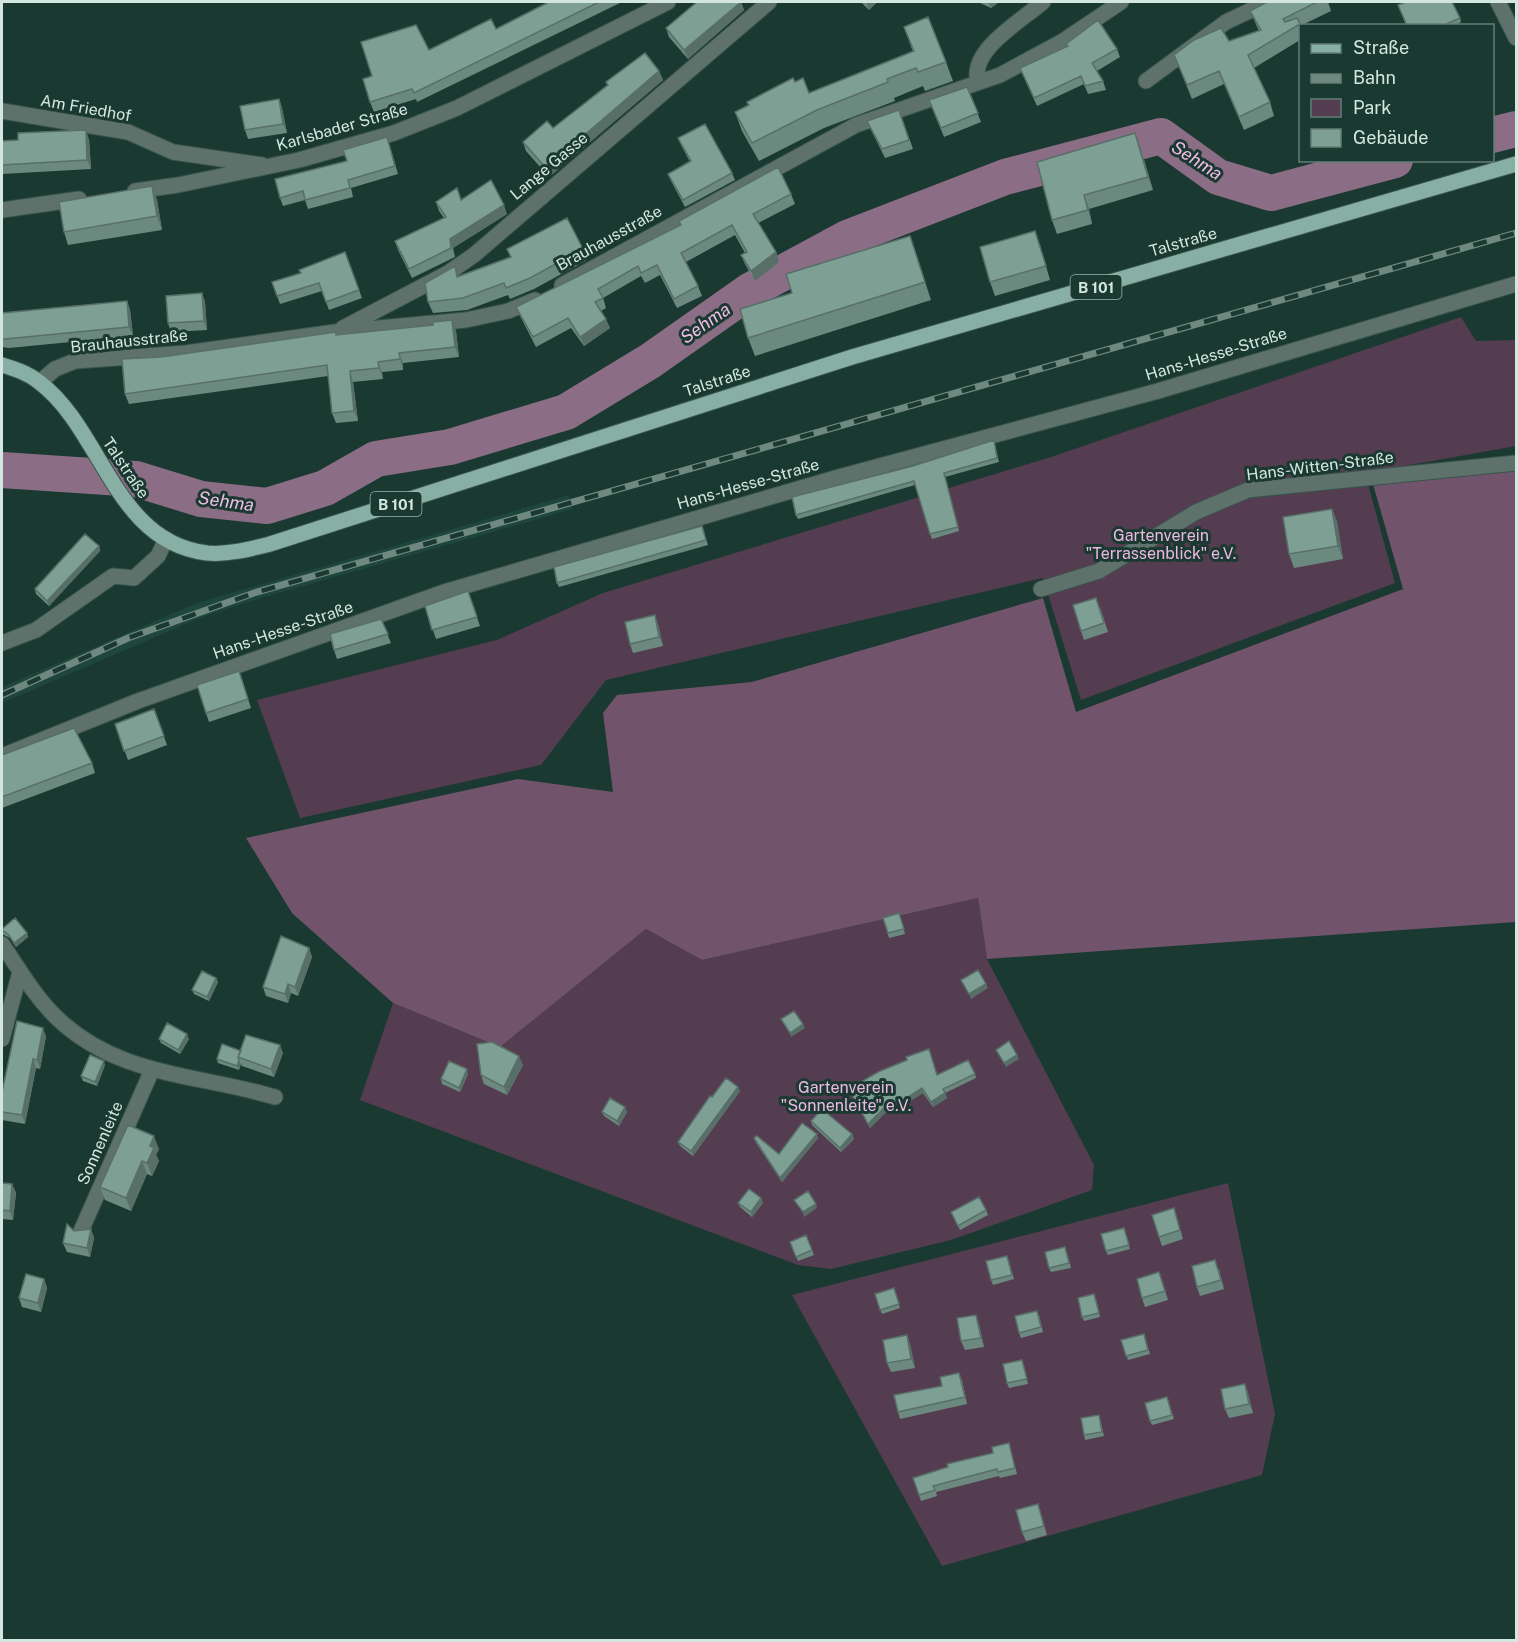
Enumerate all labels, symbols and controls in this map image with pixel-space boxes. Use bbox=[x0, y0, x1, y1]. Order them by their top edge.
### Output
legend bbox=[1299, 24, 1494, 162]
text: Straße bbox=[1353, 37, 1409, 58]
text: Bahn bbox=[1353, 67, 1396, 88]
street label: Am Friedhof bbox=[39, 91, 133, 125]
text: Park bbox=[1353, 97, 1391, 118]
street label: Karlsbader Straße bbox=[274, 99, 410, 155]
text: Gebäude bbox=[1353, 127, 1428, 148]
street label: Lange Gasse bbox=[506, 128, 592, 204]
water label: Sehma bbox=[1168, 136, 1226, 184]
street label: Brauhausstraße bbox=[553, 201, 665, 275]
street label: Talstraße bbox=[1147, 223, 1219, 261]
road number: B 101 bbox=[1070, 275, 1122, 299]
water label: Sehma bbox=[676, 298, 734, 348]
street label: Hans-Hesse-Straße bbox=[1143, 323, 1289, 385]
street label: Brauhausstraße bbox=[69, 325, 189, 357]
street label: Talstraße bbox=[681, 361, 753, 401]
street label: Talstraße bbox=[99, 434, 153, 502]
street label: Hans-Witten-Straße bbox=[1245, 448, 1395, 484]
street label: Hans-Hesse-Straße bbox=[675, 455, 821, 513]
water label: Sehma bbox=[197, 487, 255, 515]
road number: B 101 bbox=[370, 492, 422, 516]
park label: Gartenverein "Terrassenblick" e.V. bbox=[1086, 526, 1236, 563]
street label: Hans-Hesse-Straße bbox=[210, 597, 356, 663]
park label: Gartenverein "Sonnenleite" e.V. bbox=[781, 1078, 911, 1115]
street label: Sonnenleite bbox=[73, 1098, 127, 1188]

